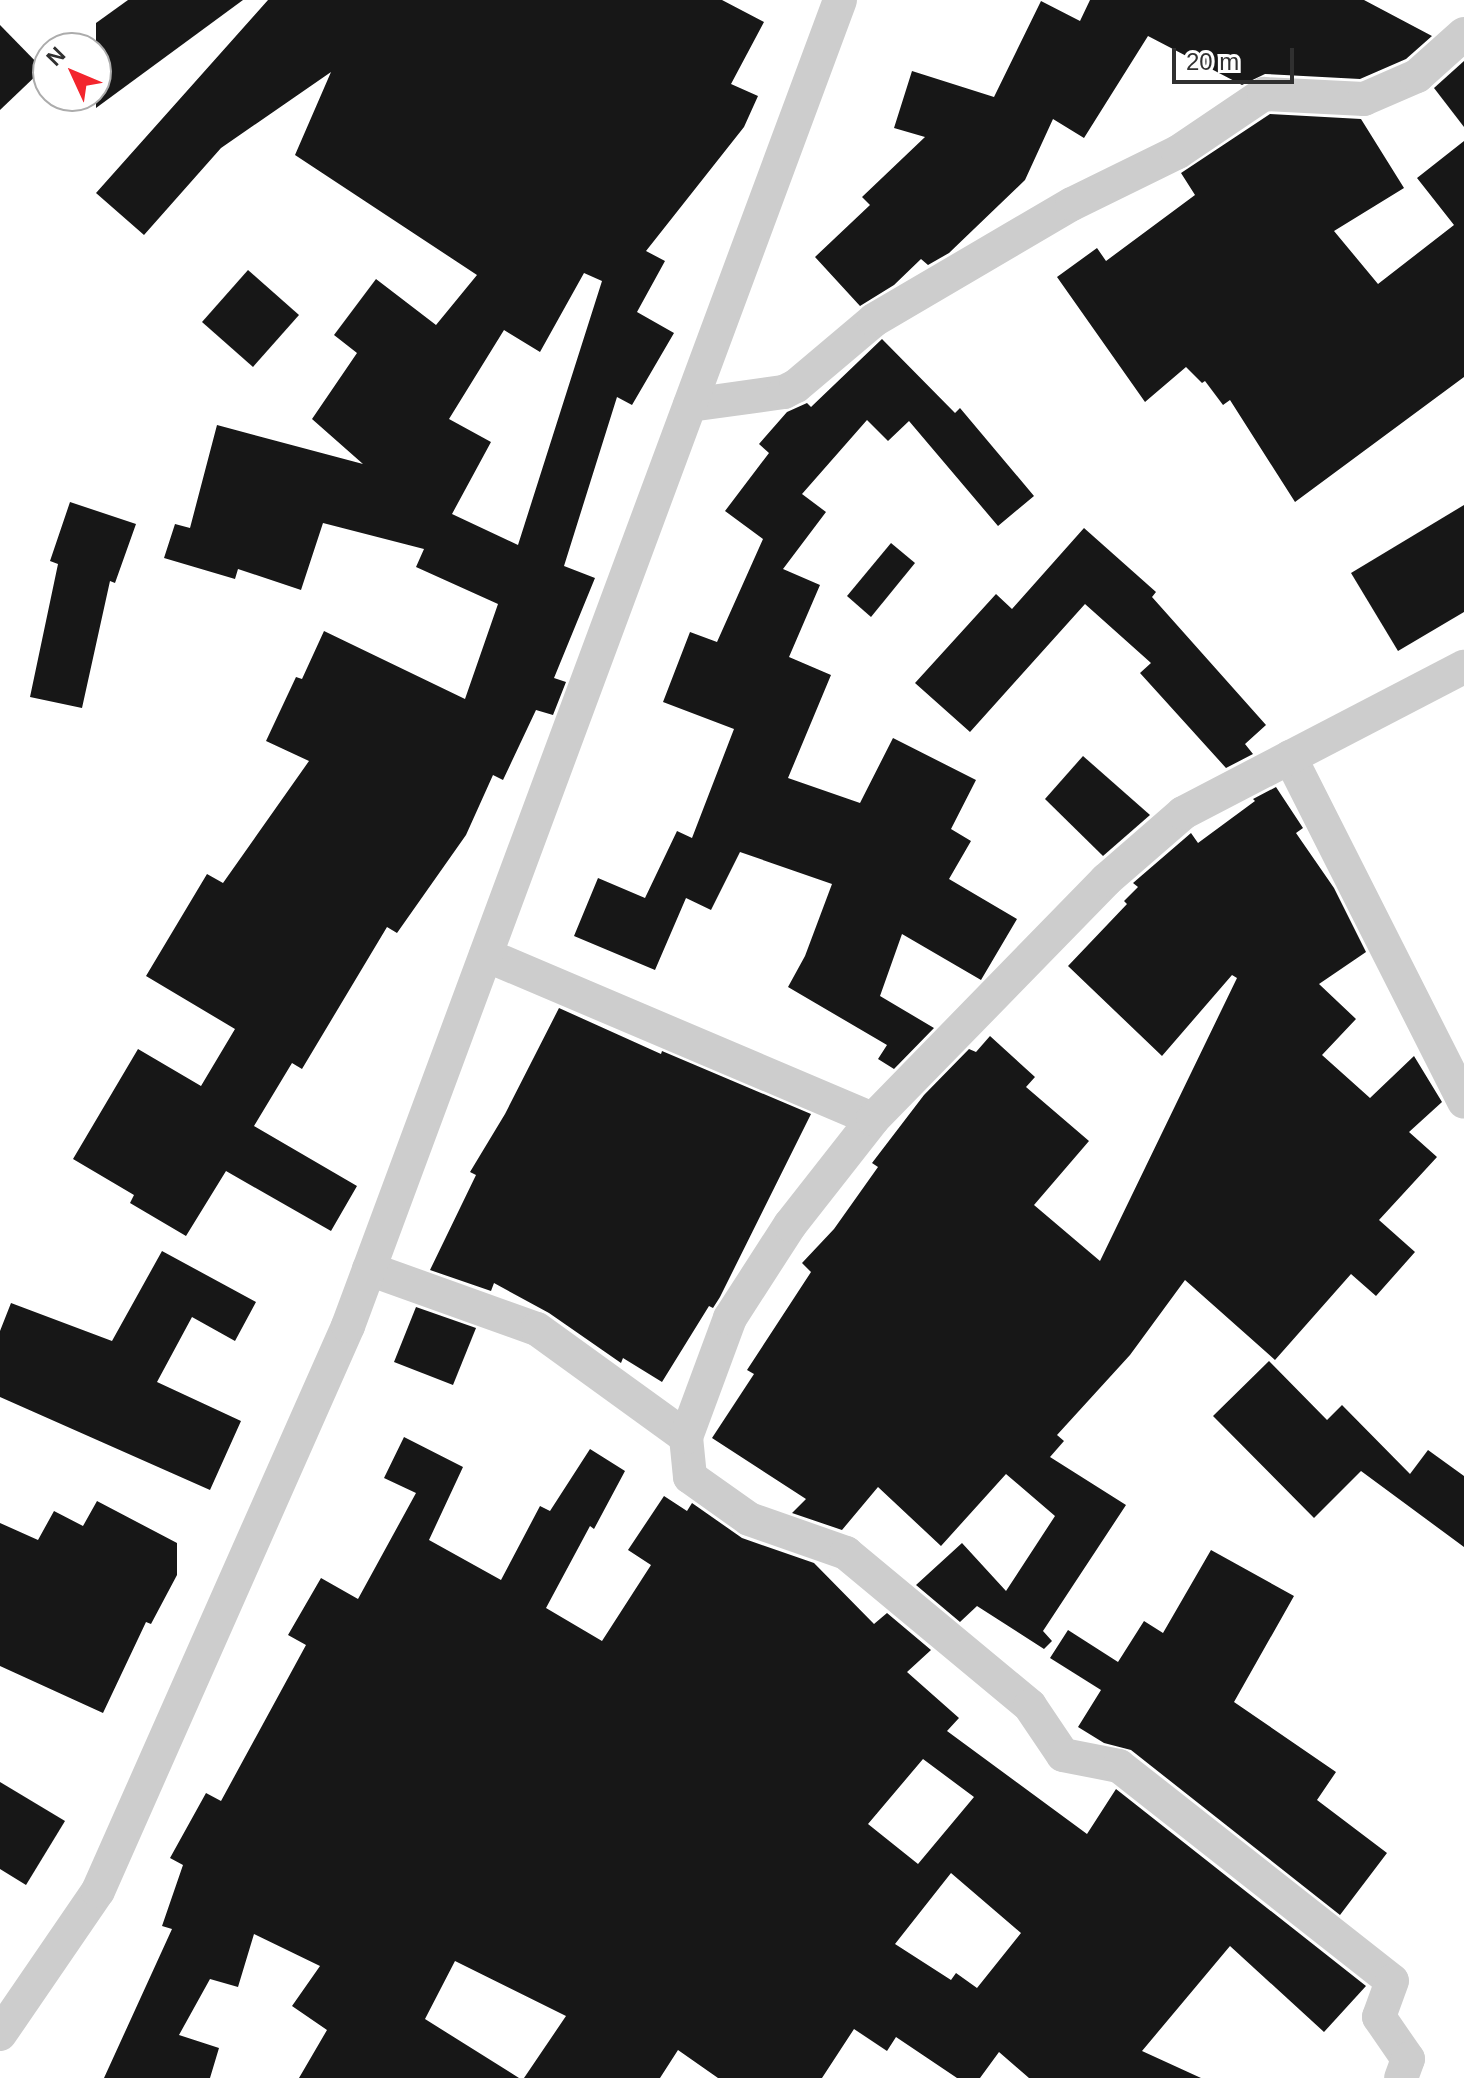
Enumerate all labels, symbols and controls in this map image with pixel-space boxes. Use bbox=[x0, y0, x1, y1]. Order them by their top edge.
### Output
north arrow bbox=[32, 32, 112, 112]
scale bar bbox=[1176, 32, 1298, 82]
text: N bbox=[41, 42, 70, 71]
text: 20 m bbox=[1186, 48, 1239, 75]

